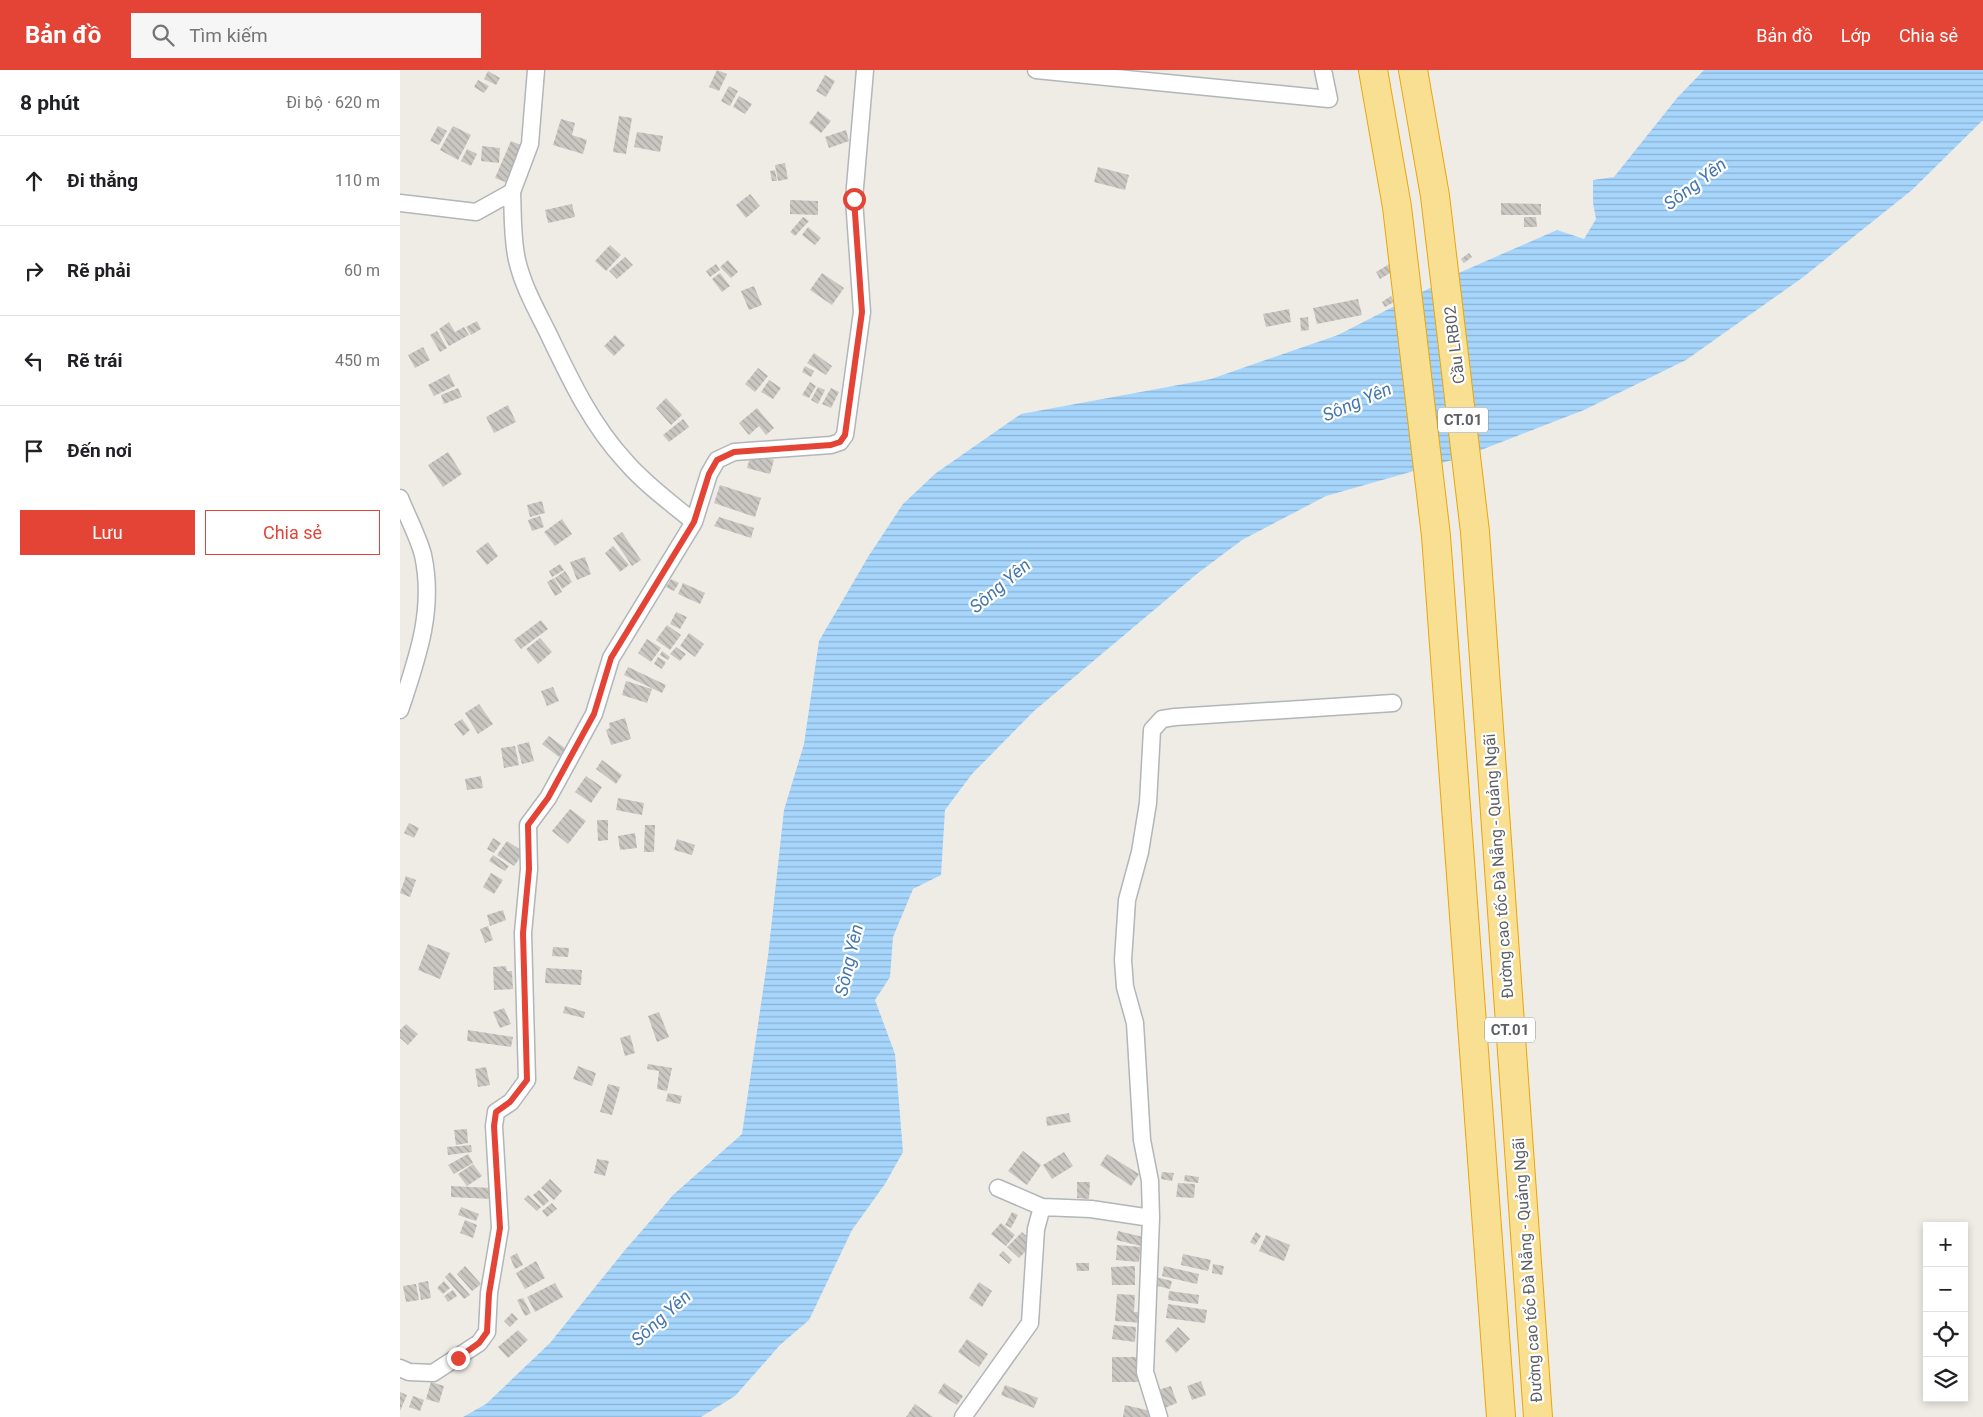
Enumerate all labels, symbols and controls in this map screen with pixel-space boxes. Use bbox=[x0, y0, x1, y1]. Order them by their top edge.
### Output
search box bbox=[131, 13, 481, 58]
text: Bản đồ bbox=[25, 21, 101, 49]
icon: search bbox=[149, 21, 177, 49]
text: Tìm kiếm bbox=[189, 24, 268, 47]
text: Bản đồ bbox=[1756, 25, 1813, 46]
text: Lớp bbox=[1841, 25, 1871, 46]
text: Chia sẻ bbox=[1899, 25, 1958, 46]
text: 8 phút bbox=[20, 91, 80, 115]
text: Đi bộ · 620 m bbox=[286, 93, 380, 112]
water label: Sông Yên bbox=[1659, 153, 1730, 214]
icon: ahead bbox=[20, 167, 48, 195]
text: Đi thẳng bbox=[67, 169, 138, 192]
text: 110 m bbox=[335, 171, 380, 190]
route start bbox=[843, 188, 866, 211]
icon: right bbox=[20, 257, 48, 285]
text: Rẽ phải bbox=[67, 259, 131, 282]
text: 60 m bbox=[344, 261, 380, 280]
street label: Cầu LRB02 bbox=[1440, 305, 1469, 385]
icon: left bbox=[20, 347, 48, 375]
text: Rẽ trái bbox=[67, 349, 122, 372]
text: 450 m bbox=[335, 351, 380, 370]
water label: Sông Yên bbox=[1319, 378, 1395, 425]
road number: CT.01 bbox=[1438, 408, 1488, 432]
icon: arrive bbox=[20, 437, 48, 465]
text: Đến nơi bbox=[67, 439, 132, 462]
button: Lưu bbox=[20, 510, 195, 555]
button: Chia sẻ bbox=[205, 510, 380, 555]
water label: Sông Yên bbox=[965, 554, 1034, 617]
street label: Đường cao tốc Đà Nẵng - Quảng Ngãi bbox=[1480, 733, 1517, 999]
water label: Sông Yên bbox=[830, 922, 867, 998]
road number: CT.01 bbox=[1485, 1018, 1535, 1042]
street label: Đường cao tốc Đà Nẵng - Quảng Ngãi bbox=[1509, 1137, 1546, 1403]
map controls bbox=[1923, 1222, 1968, 1402]
button: + bbox=[1923, 1222, 1968, 1267]
button: − bbox=[1923, 1267, 1968, 1312]
water label: Sông Yên bbox=[627, 1285, 695, 1350]
button: locate bbox=[1923, 1312, 1968, 1357]
route end bbox=[447, 1347, 470, 1370]
button: layers bbox=[1923, 1357, 1968, 1402]

